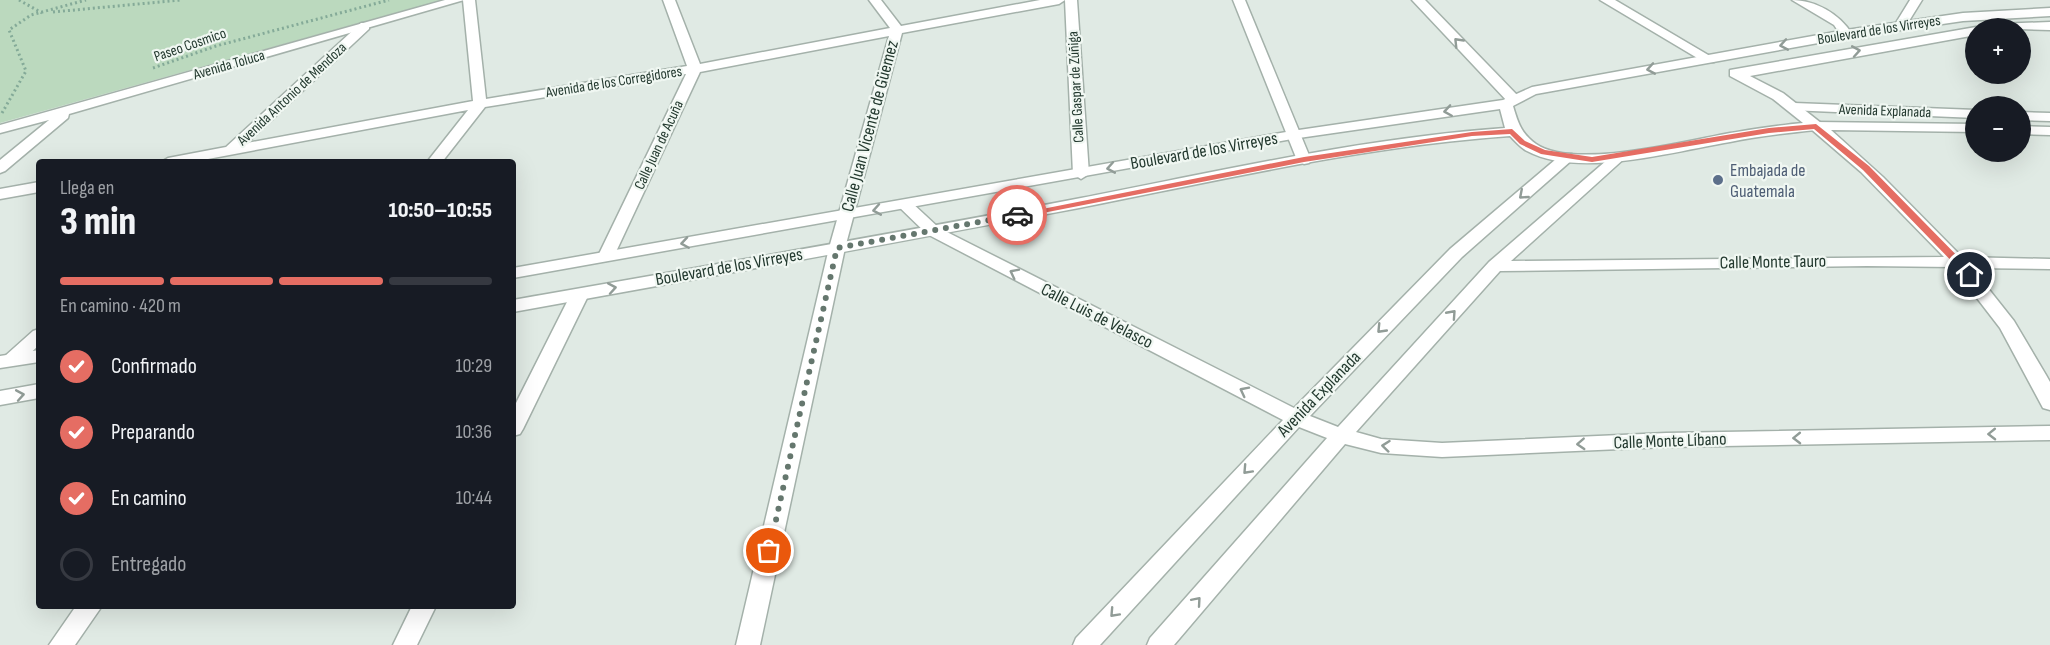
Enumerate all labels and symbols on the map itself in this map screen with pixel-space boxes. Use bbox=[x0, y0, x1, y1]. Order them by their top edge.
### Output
street label: Boulevard de los Virreyes bbox=[1816, 11, 1942, 49]
street label: Paseo Cosmico bbox=[151, 24, 229, 66]
street label: Calle Gaspar de Zúñiga bbox=[1064, 30, 1088, 143]
street label: Calle Juan Vicente de Güemez bbox=[837, 37, 903, 214]
street label: Avenida Antonio de Mendoza bbox=[233, 38, 351, 150]
one-way arrow bbox=[1454, 38, 1465, 48]
one-way arrow bbox=[1779, 38, 1789, 51]
one-way arrow bbox=[1852, 45, 1861, 57]
street label: Avenida Toluca bbox=[190, 46, 267, 85]
street label: Avenida de los Corregidores bbox=[544, 62, 683, 102]
one-way arrow bbox=[1647, 63, 1656, 75]
street label: Calle Juan de Acuña bbox=[630, 97, 688, 193]
street label: Avenida Explanada bbox=[1838, 100, 1932, 122]
one-way arrow bbox=[1443, 104, 1452, 116]
street label: Boulevard de los Virreyes bbox=[1129, 128, 1279, 174]
place label: Embajada de Guatemala bbox=[1730, 160, 1806, 202]
one-way arrow bbox=[1106, 161, 1116, 174]
marker: Embajada de Guatemala bbox=[1711, 173, 1725, 187]
courier bbox=[987, 185, 1047, 245]
one-way arrow bbox=[1519, 188, 1530, 199]
one-way arrow bbox=[873, 204, 882, 216]
one-way arrow bbox=[680, 236, 690, 249]
street label: Boulevard de los Virreyes bbox=[654, 244, 804, 290]
pin bbox=[1944, 249, 1995, 300]
street label: Calle Monte Tauro bbox=[1720, 251, 1826, 273]
one-way arrow bbox=[1010, 269, 1021, 280]
street label: Calle Luis de Velasco bbox=[1038, 279, 1156, 353]
one-way arrow bbox=[607, 283, 617, 295]
one-way arrow bbox=[1445, 310, 1456, 320]
one-way arrow bbox=[1378, 322, 1389, 333]
street label: Avenida Explanada bbox=[1272, 347, 1365, 442]
one-way arrow bbox=[1239, 387, 1250, 398]
one-way arrow bbox=[15, 389, 24, 401]
one-way arrow bbox=[1987, 428, 1996, 440]
street label: Calle Monte Líbano bbox=[1613, 429, 1727, 453]
one-way arrow bbox=[1792, 431, 1801, 444]
one-way arrow bbox=[1576, 437, 1585, 450]
one-way arrow bbox=[1381, 440, 1391, 453]
one-way arrow bbox=[1243, 464, 1254, 474]
pin bbox=[743, 525, 794, 576]
one-way arrow bbox=[1190, 597, 1201, 608]
one-way arrow bbox=[1110, 607, 1121, 617]

